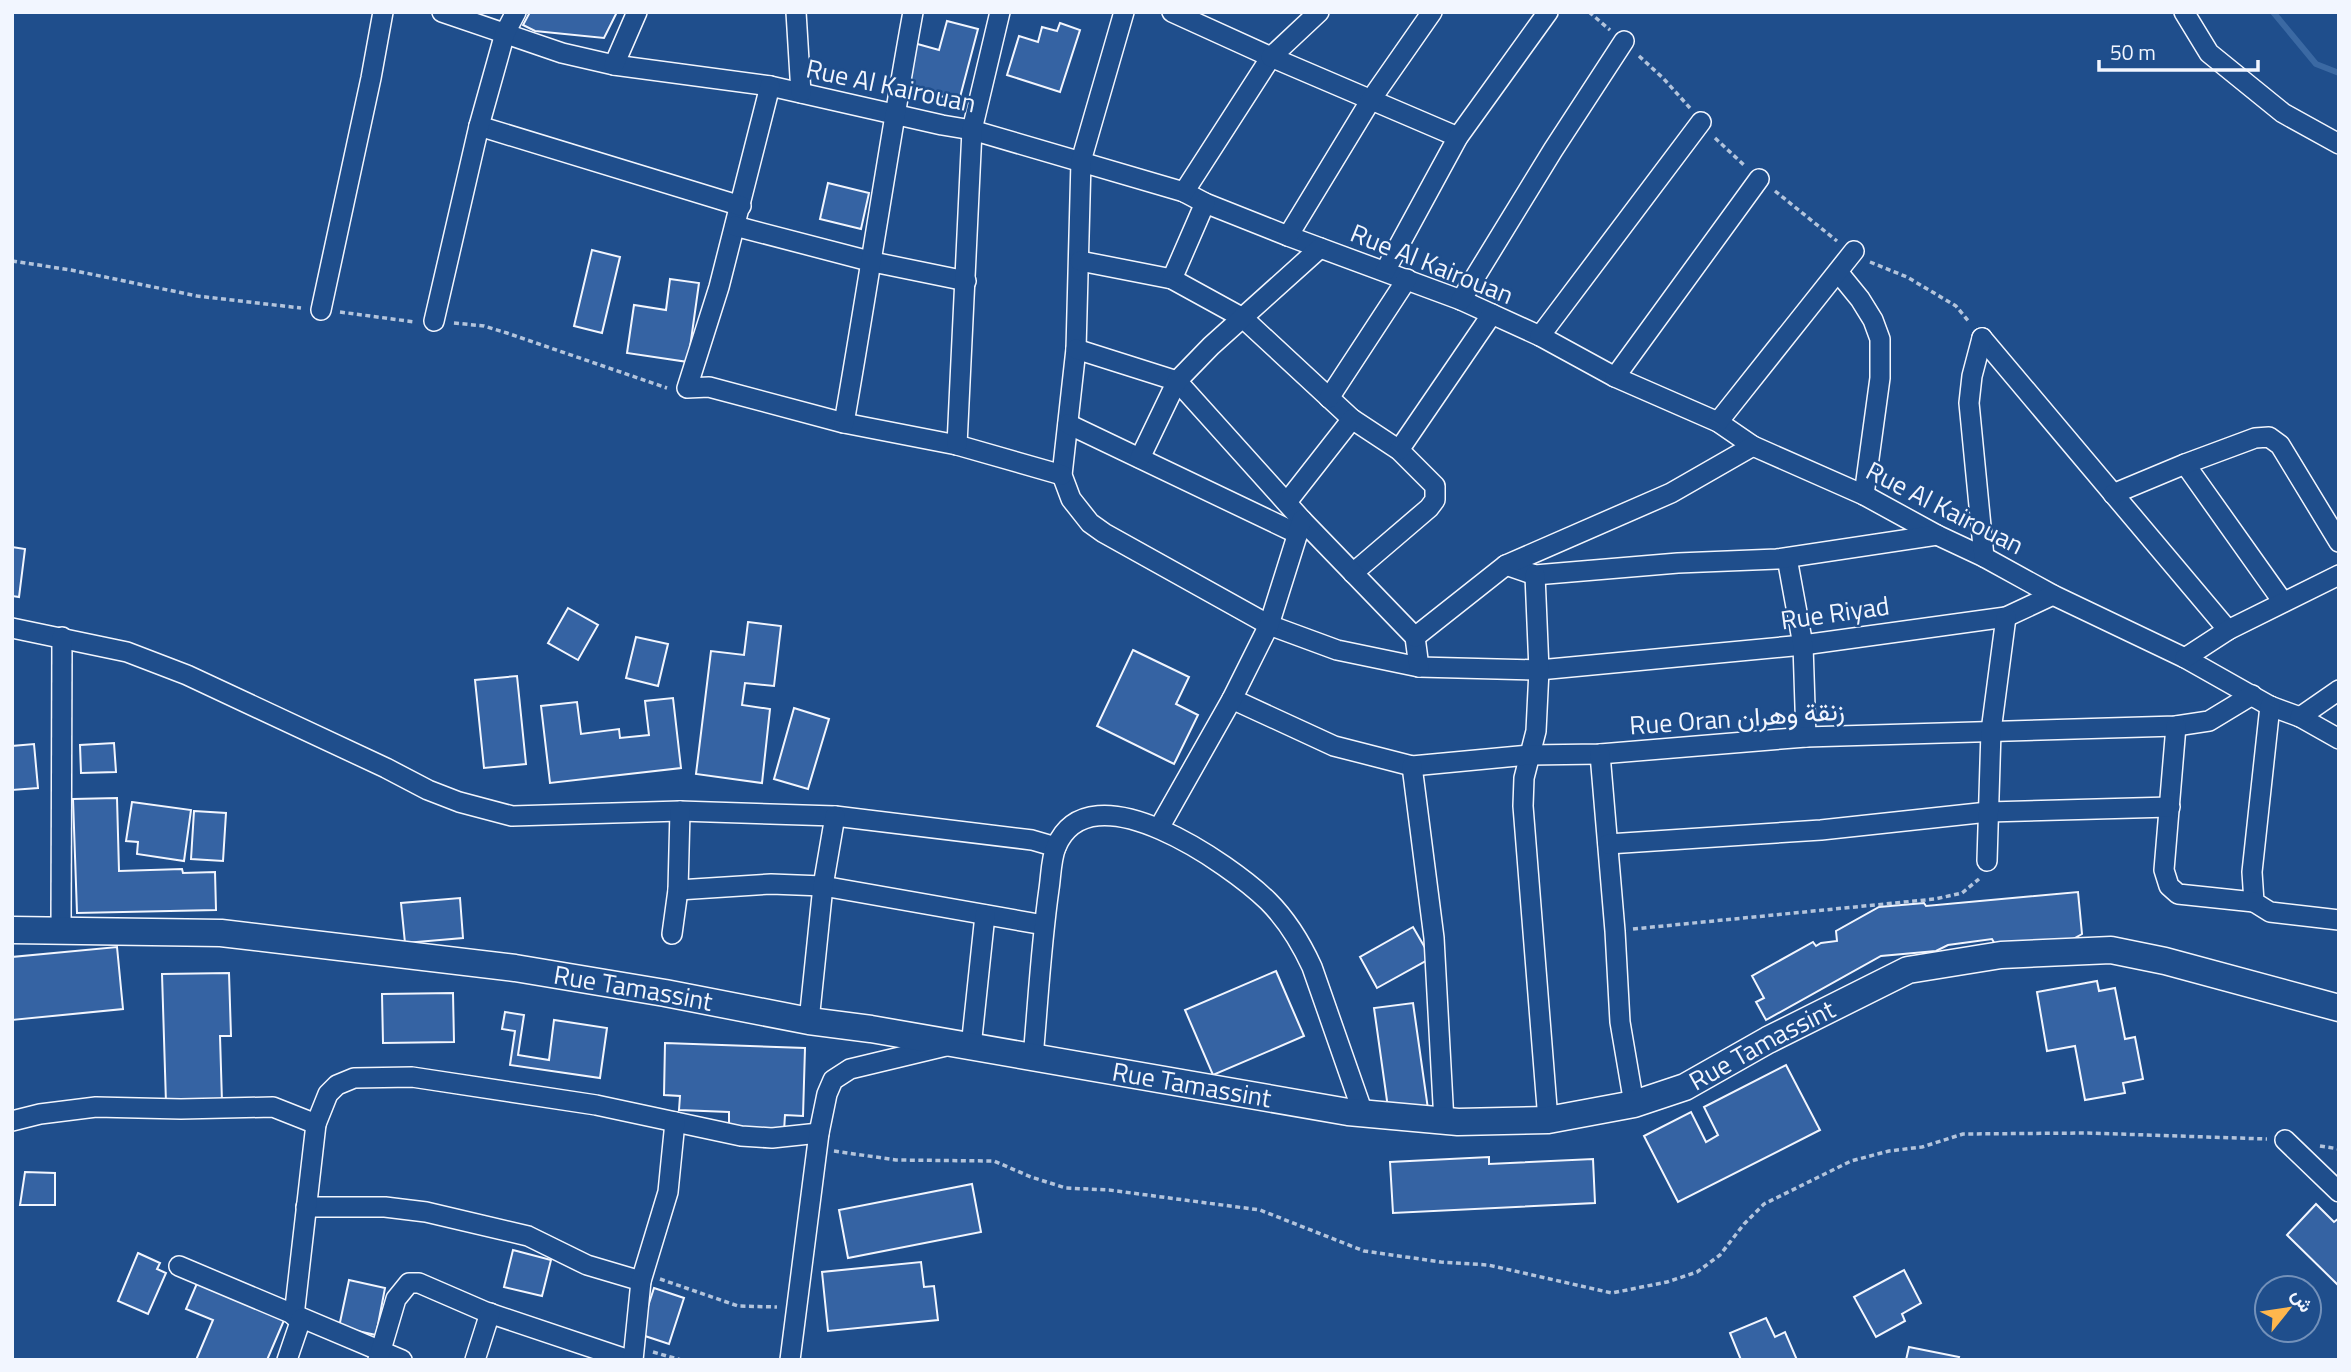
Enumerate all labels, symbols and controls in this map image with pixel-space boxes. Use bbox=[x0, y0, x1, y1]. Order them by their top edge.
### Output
scale bar bbox=[2099, 28, 2258, 72]
text: 50 m bbox=[2110, 36, 2156, 68]
street label: Rue Al Kairouan bbox=[803, 48, 980, 123]
street label: Rue Al Kairouan bbox=[1345, 213, 1520, 314]
street label: Rue Al Kairouan bbox=[1859, 451, 2031, 564]
street label: Rue Riyad bbox=[1778, 586, 1892, 639]
street label: Rue Oran زنقة وهران bbox=[1628, 691, 1846, 744]
street label: Rue Tamassint bbox=[551, 955, 716, 1021]
street label: Rue Tamassint bbox=[1682, 990, 1842, 1100]
street label: Rue Tamassint bbox=[1109, 1051, 1274, 1117]
north arrow bbox=[2253, 1274, 2323, 1344]
text: ش bbox=[2285, 1283, 2322, 1318]

